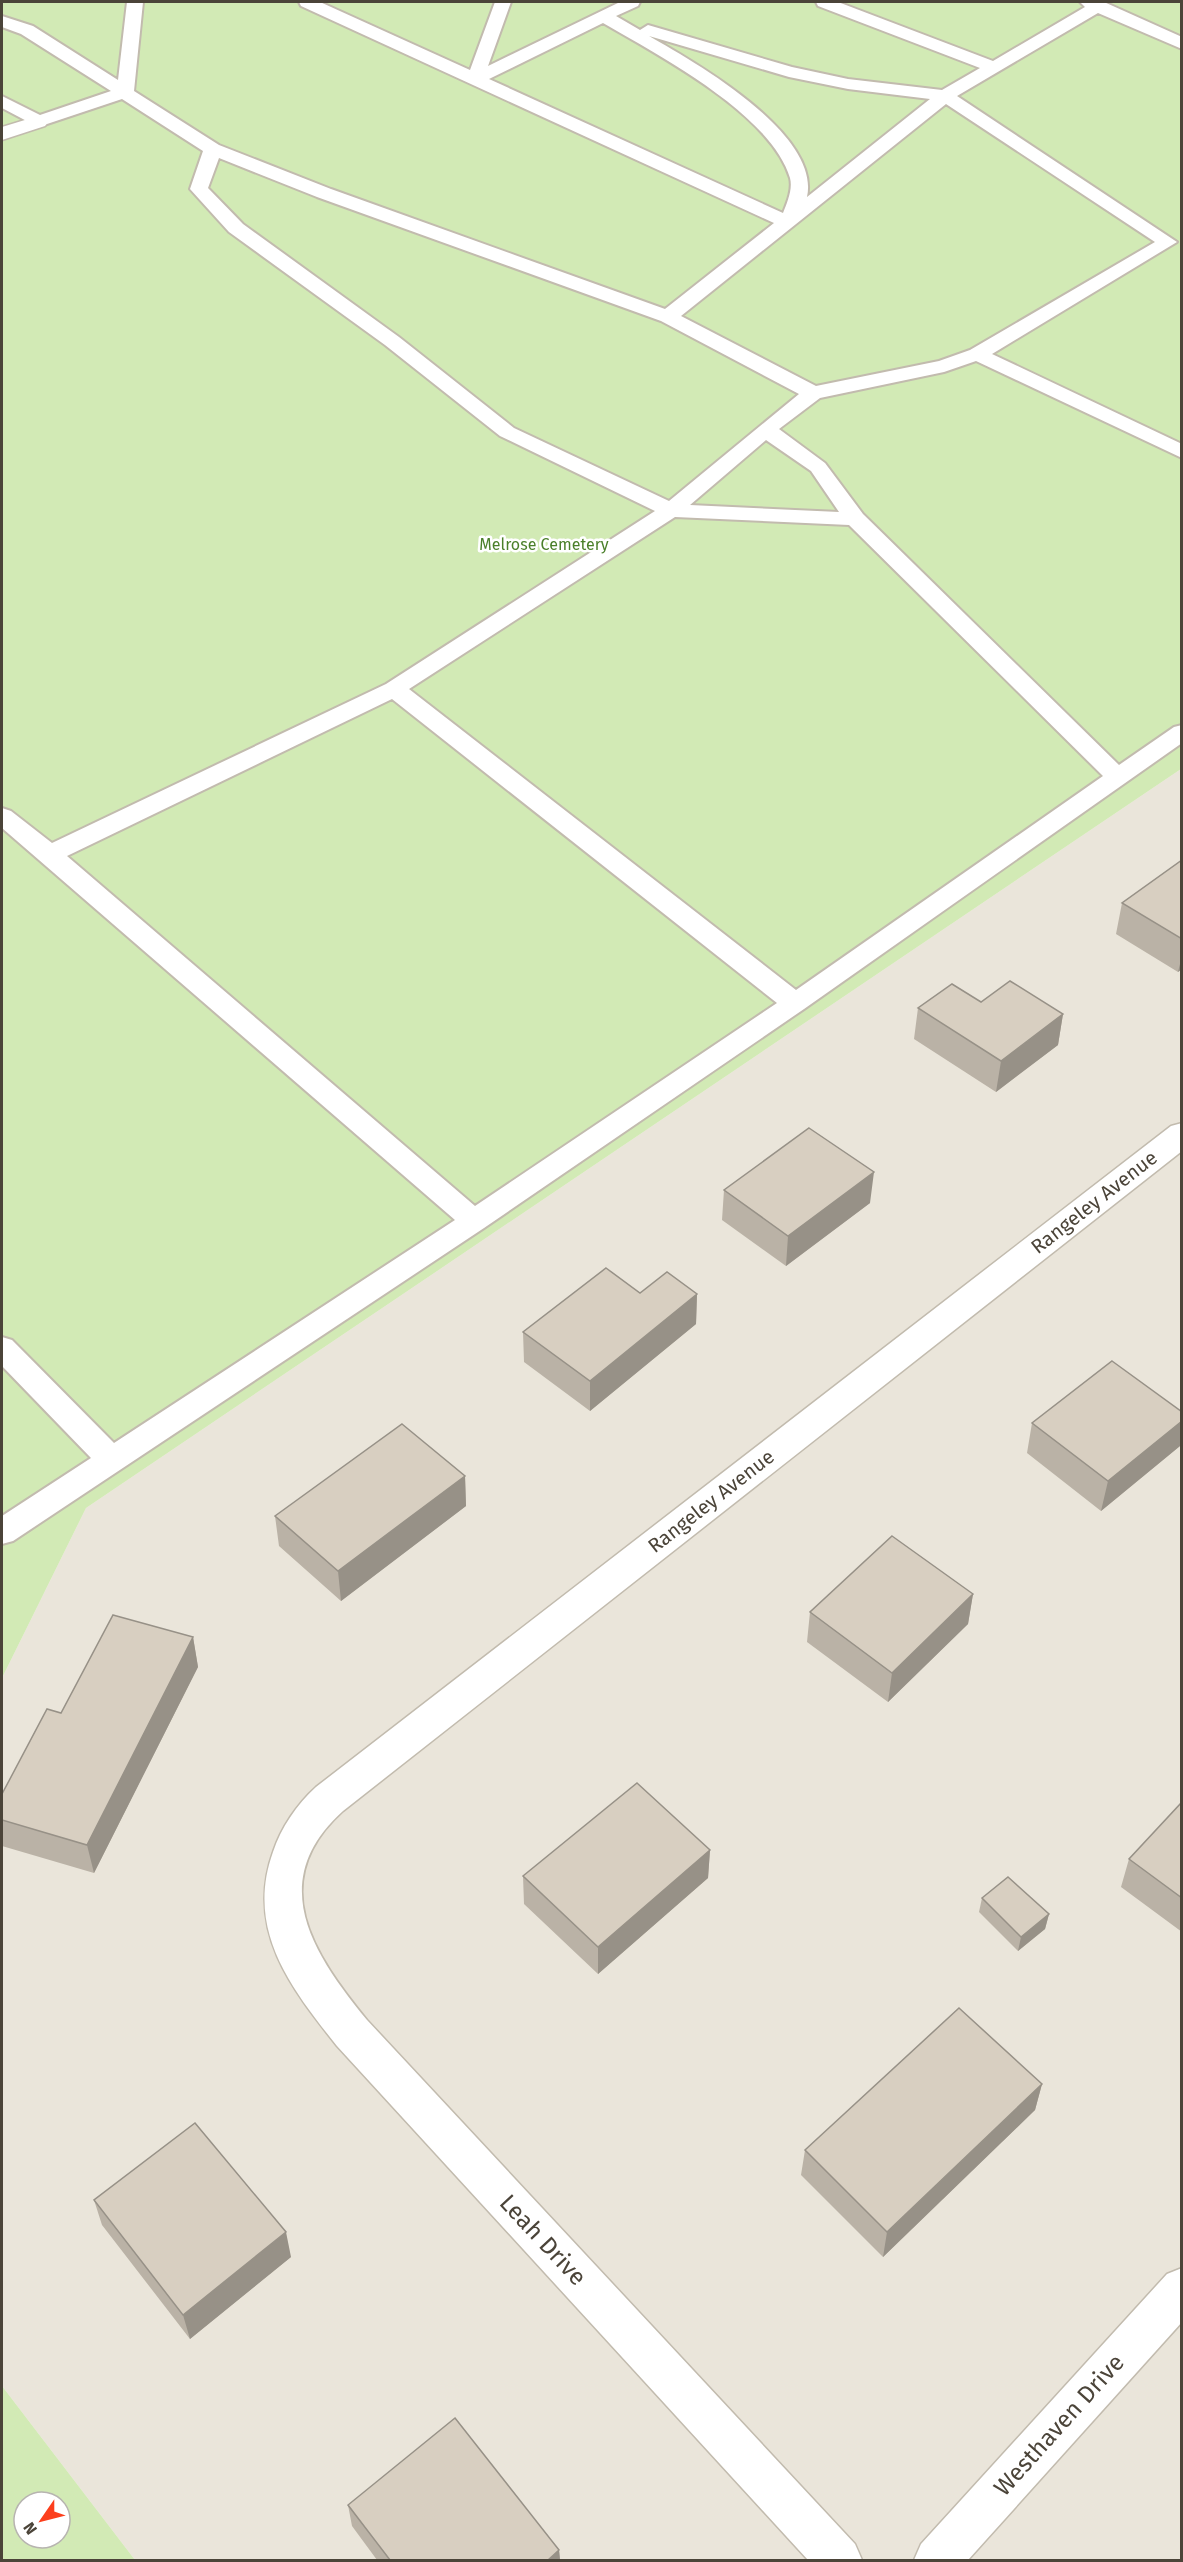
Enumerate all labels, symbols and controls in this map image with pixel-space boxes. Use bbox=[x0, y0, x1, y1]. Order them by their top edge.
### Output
park label: Melrose Cemetery bbox=[479, 535, 609, 554]
street label: Rangeley Avenue bbox=[1026, 1145, 1162, 1259]
street label: Rangeley Avenue bbox=[643, 1444, 779, 1558]
street label: Leah Drive bbox=[494, 2189, 592, 2291]
street label: Westhaven Drive bbox=[988, 2348, 1130, 2502]
north arrow bbox=[12, 2490, 72, 2550]
text: N bbox=[19, 2519, 41, 2538]

